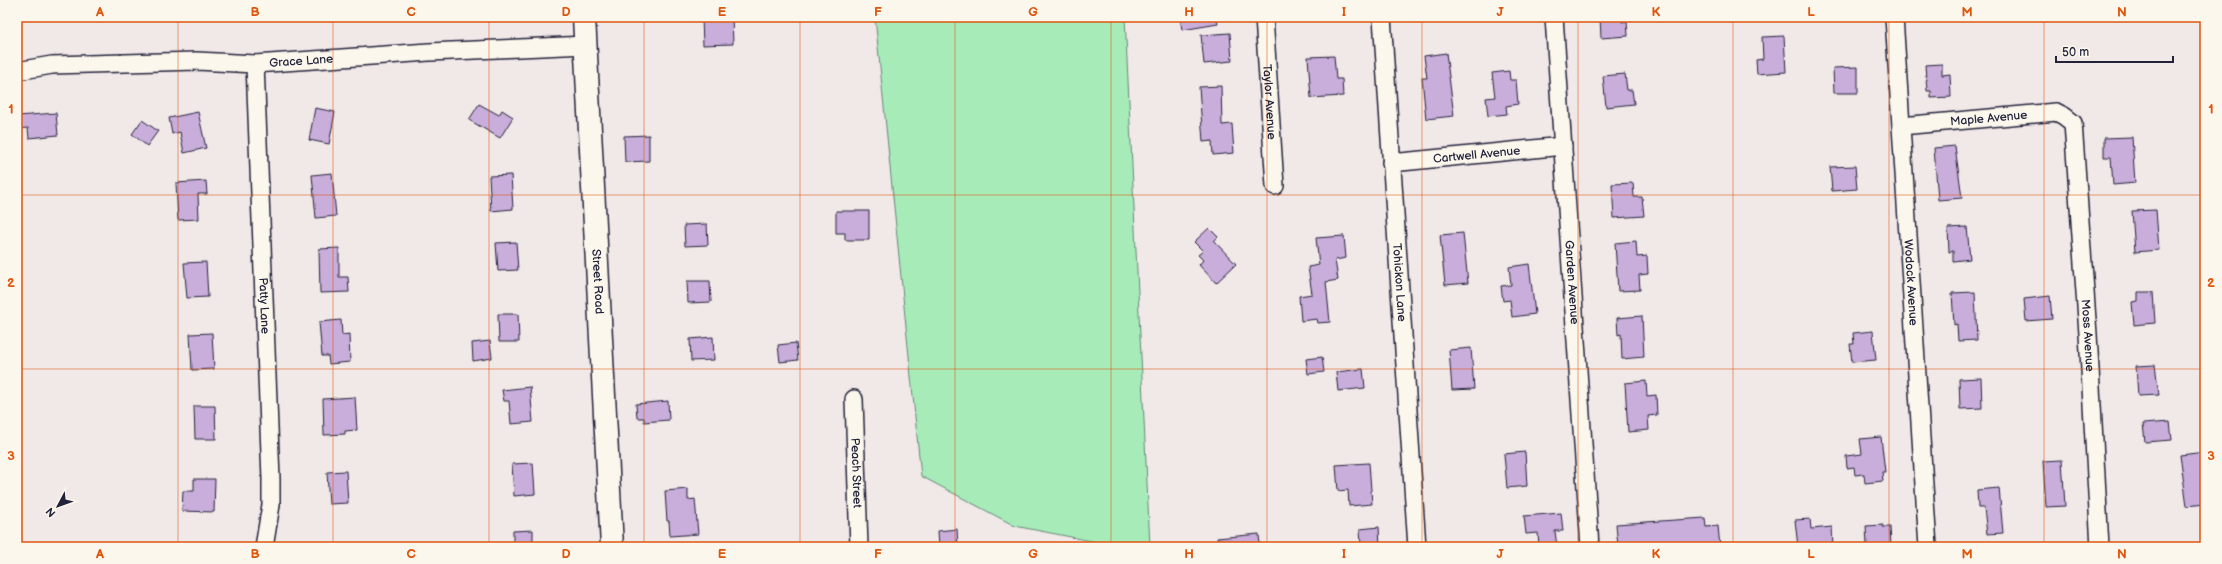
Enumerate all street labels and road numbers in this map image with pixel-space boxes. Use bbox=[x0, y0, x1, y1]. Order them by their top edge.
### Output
street label: Grace Lane bbox=[269, 52, 334, 71]
street label: Taylor Avenue bbox=[1259, 64, 1279, 140]
street label: Maple Avenue bbox=[1949, 108, 2028, 130]
street label: Cartwell Avenue bbox=[1432, 143, 1521, 167]
street label: Wodock Avenue bbox=[1900, 239, 1921, 326]
street label: Garden Avenue bbox=[1561, 240, 1582, 325]
street label: Tohickon Lane bbox=[1389, 243, 1409, 322]
street label: Street Road bbox=[588, 249, 607, 315]
street label: Patty Lane bbox=[255, 277, 272, 334]
street label: Moss Avenue bbox=[2078, 299, 2097, 372]
street label: Peach Street bbox=[847, 438, 865, 509]

